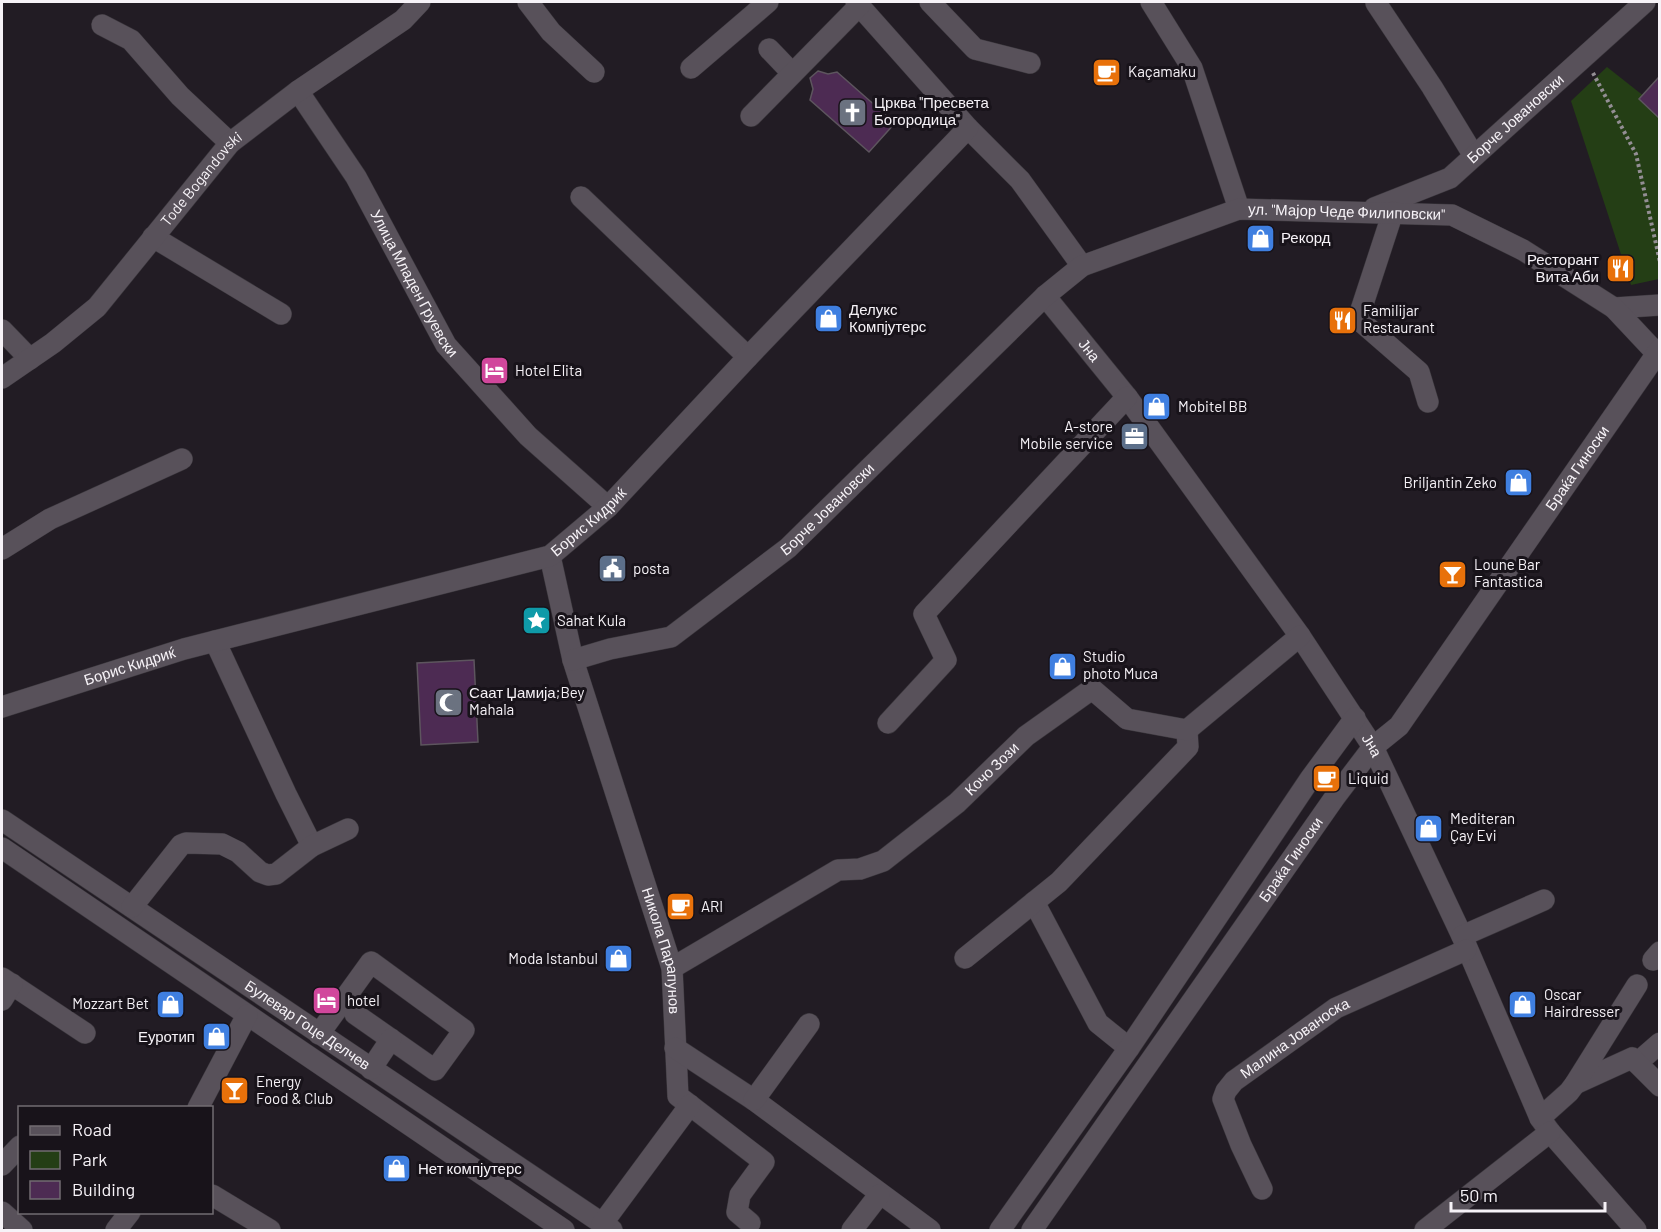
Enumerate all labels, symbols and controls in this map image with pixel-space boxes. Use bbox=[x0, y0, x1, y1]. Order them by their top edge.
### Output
cafe icon: Kaçamaku bbox=[1091, 56, 1123, 88]
place label: Kaçamaku bbox=[1128, 62, 1196, 80]
street label: Борче Јовановски bbox=[1463, 70, 1567, 166]
place label: Црква "Пресвета Богородица" bbox=[874, 93, 989, 128]
church icon: Црква "Пресвета Богородица" bbox=[837, 96, 869, 128]
street label: Tode Bogandovski bbox=[156, 127, 245, 229]
street label: ул. "Мајор Чеде Филиповски" bbox=[1248, 199, 1445, 223]
street label: Улица Младен Груевски bbox=[367, 206, 462, 360]
shop icon: Рекорд bbox=[1244, 222, 1276, 254]
place label: Рекорд bbox=[1281, 228, 1331, 246]
place label: Ресторант Вита Аби bbox=[1527, 250, 1599, 285]
restaurant icon: Ресторант Вита Аби bbox=[1604, 253, 1636, 285]
place label: Делукс Компјутерс bbox=[849, 300, 927, 335]
place label: Familijar Restaurant bbox=[1363, 301, 1435, 336]
shop icon: Делукс Компјутерс bbox=[812, 303, 844, 335]
restaurant icon: Familijar Restaurant bbox=[1326, 304, 1358, 336]
street label: Јна bbox=[1075, 335, 1105, 365]
hotel icon: Hotel Elita bbox=[478, 355, 510, 387]
place label: Hotel Elita bbox=[515, 361, 582, 379]
shop icon: Mobitel BB bbox=[1141, 391, 1173, 423]
place label: Mobitel BB bbox=[1178, 397, 1247, 415]
place label: A-store Mobile service bbox=[1020, 417, 1113, 452]
office icon: A-store Mobile service bbox=[1118, 420, 1150, 452]
street label: Браќа Гиноски bbox=[1541, 422, 1612, 514]
street label: Борче Јовановски bbox=[776, 459, 877, 559]
shop icon: Briljantin Zeko bbox=[1502, 467, 1534, 499]
place label: Briljantin Zeko bbox=[1403, 473, 1497, 491]
street label: Борис Кидриќ bbox=[547, 483, 630, 560]
public building icon: posta bbox=[596, 553, 628, 585]
place label: Loune Bar Fantastica bbox=[1474, 555, 1543, 590]
bar icon: Loune Bar Fantastica bbox=[1437, 558, 1469, 590]
place label: posta bbox=[633, 559, 670, 577]
place icon: Sahat Kula bbox=[520, 605, 552, 637]
place label: Sahat Kula bbox=[557, 611, 626, 629]
street label: Борис Кидриќ bbox=[82, 642, 178, 688]
place label: Studio photo Muca bbox=[1083, 647, 1158, 682]
shop icon: Studio photo Muca bbox=[1046, 650, 1078, 682]
place label: Саат Џамија;Bey Mahala bbox=[469, 683, 585, 718]
mosque icon: Саат Џамија;Bey Mahala bbox=[432, 686, 464, 718]
street label: Јна bbox=[1359, 730, 1387, 760]
street label: Кочо Зози bbox=[961, 738, 1022, 799]
cafe icon: Liquid bbox=[1311, 763, 1343, 795]
place label: Liquid bbox=[1348, 769, 1389, 787]
place label: Mediteran Çay Evi bbox=[1450, 809, 1515, 844]
shop icon: Mediteran Çay Evi bbox=[1413, 812, 1445, 844]
street label: Браќа Гиноски bbox=[1255, 813, 1326, 905]
street label: Никола Парапунов bbox=[639, 885, 684, 1014]
cafe icon: ARI bbox=[664, 891, 696, 923]
place label: ARI bbox=[701, 897, 723, 915]
shop icon: Moda Istanbul bbox=[603, 943, 635, 975]
place label: Moda Istanbul bbox=[508, 949, 598, 967]
street label: Булевар Гоце Делчев bbox=[242, 976, 374, 1073]
hotel icon: hotel bbox=[310, 985, 342, 1017]
place label: Oscar Hairdresser bbox=[1544, 985, 1620, 1020]
shop icon: Mozzart Bet bbox=[154, 988, 186, 1020]
shop icon: Oscar Hairdresser bbox=[1507, 988, 1539, 1020]
place label: hotel bbox=[347, 991, 380, 1009]
street label: Малина Јованоска bbox=[1236, 993, 1352, 1082]
place label: Mozzart Bet bbox=[72, 994, 149, 1012]
shop icon: Еуротип bbox=[200, 1021, 232, 1053]
place label: Еуротип bbox=[138, 1027, 195, 1045]
place label: Energy Food & Club bbox=[256, 1072, 333, 1107]
bar icon: Energy Food & Club bbox=[219, 1075, 251, 1107]
legend bbox=[18, 1106, 213, 1214]
text: Road bbox=[72, 1118, 112, 1140]
text: Park bbox=[72, 1148, 107, 1170]
shop icon: Нет компјутерс bbox=[381, 1153, 413, 1185]
place label: Нет компјутерс bbox=[418, 1159, 522, 1177]
scale bar bbox=[1451, 1175, 1606, 1213]
text: Building bbox=[72, 1178, 135, 1200]
text: 50 m bbox=[1460, 1184, 1498, 1206]

